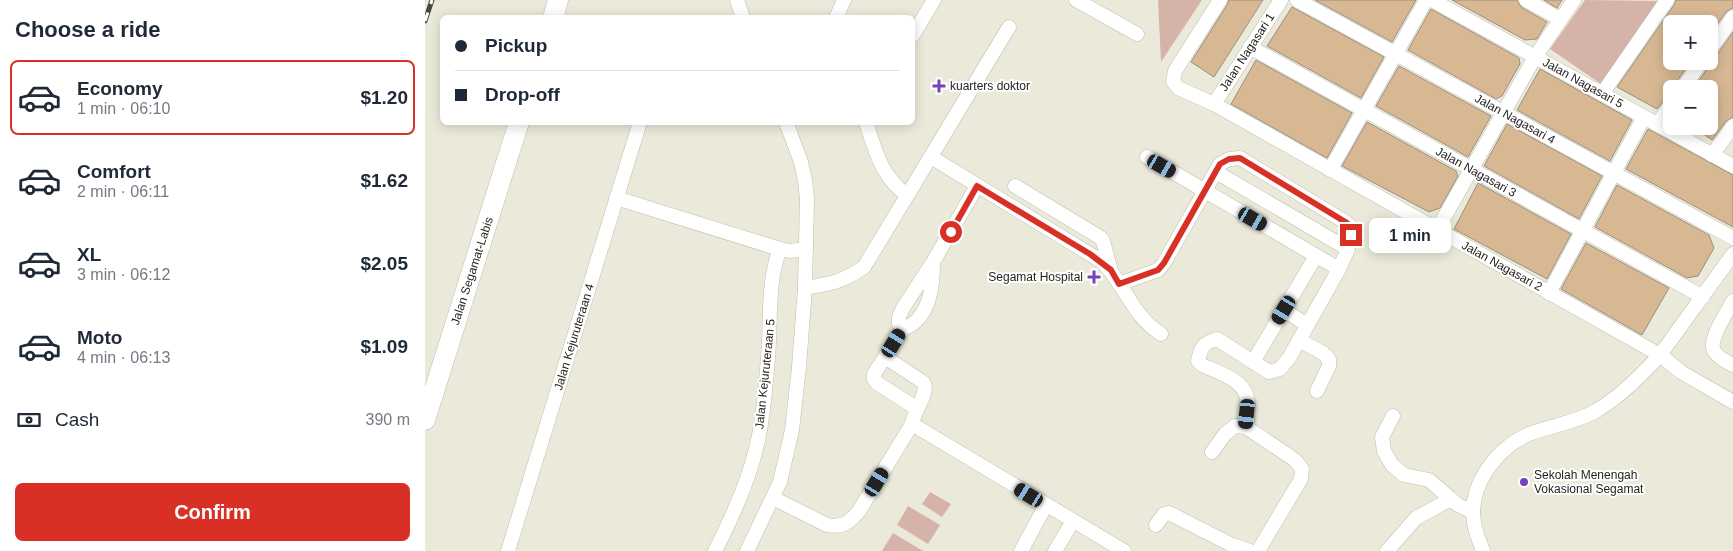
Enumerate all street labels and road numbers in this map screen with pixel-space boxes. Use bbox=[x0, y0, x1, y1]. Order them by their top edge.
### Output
street label: Jalan Nagasari 1 bbox=[1217, 10, 1278, 94]
street label: Jalan Nagasari 5 bbox=[1540, 55, 1626, 111]
street label: Jalan Nagasari 4 bbox=[1472, 91, 1558, 147]
street label: Jalan Nagasari 3 bbox=[1433, 144, 1519, 200]
street label: Jalan Segamat-Labis bbox=[448, 215, 496, 327]
street label: Jalan Nagasari 2 bbox=[1459, 238, 1545, 294]
street label: Jalan Kejuruteraan 4 bbox=[551, 282, 597, 392]
street label: Jalan Kejuruteraan 5 bbox=[752, 318, 778, 430]

